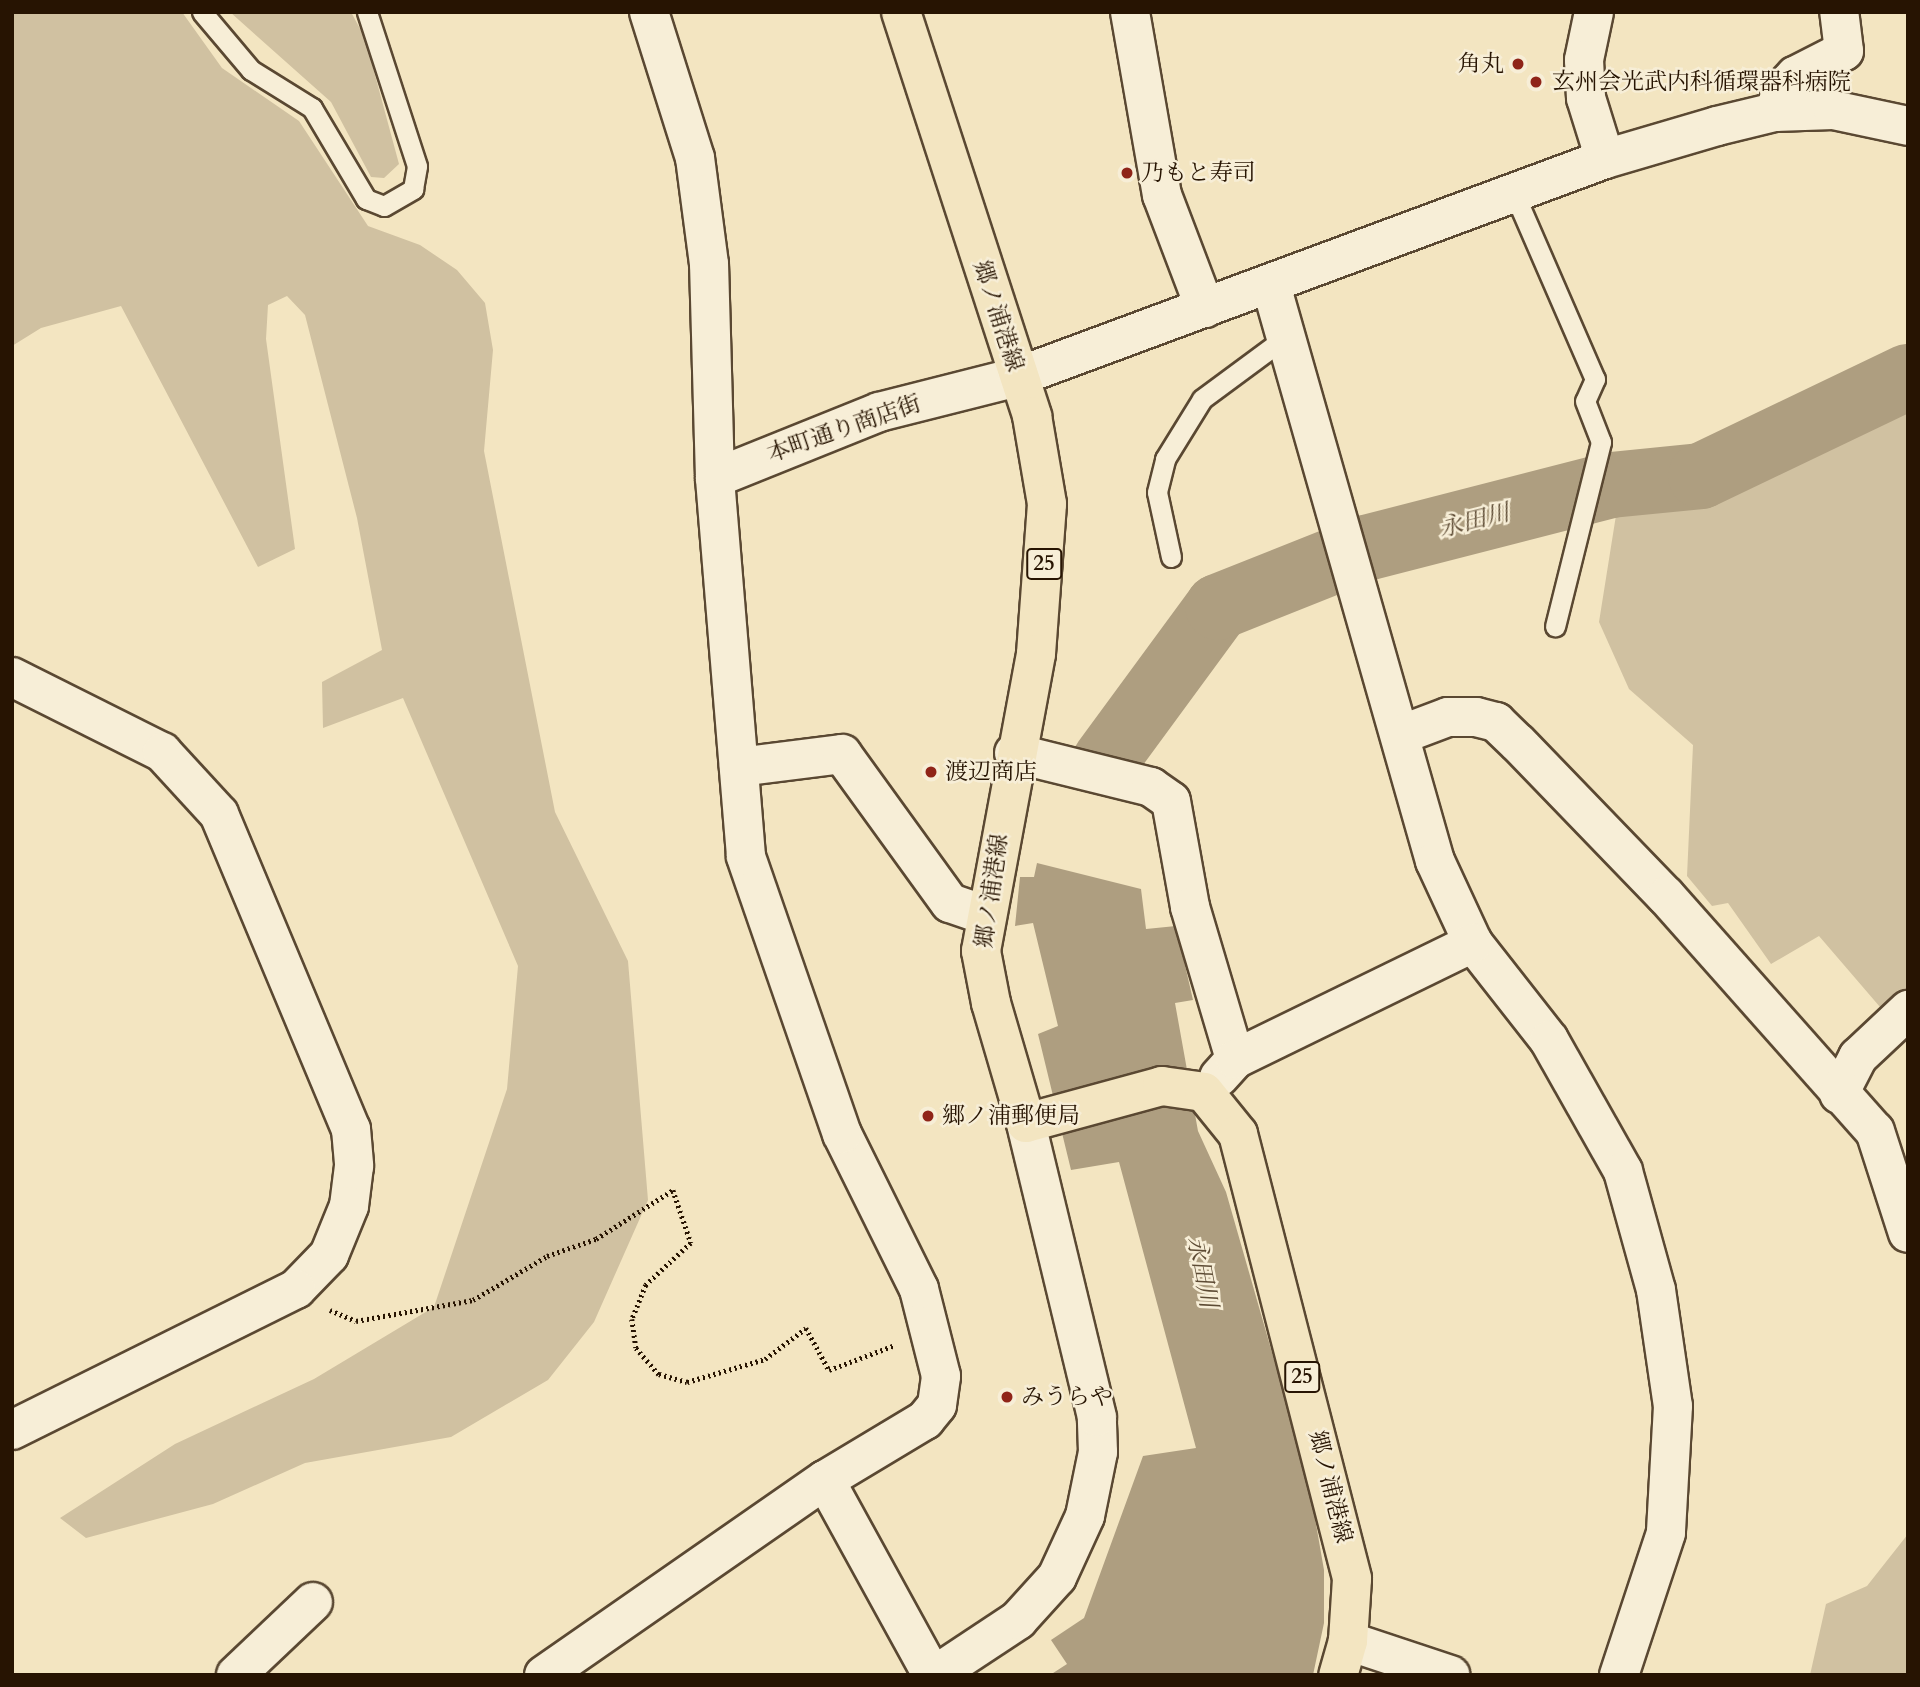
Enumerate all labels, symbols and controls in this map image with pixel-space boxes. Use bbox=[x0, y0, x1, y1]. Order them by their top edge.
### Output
place label: 角丸 bbox=[1458, 50, 1504, 78]
marker: 角丸 bbox=[1510, 56, 1526, 72]
place label: 玄州会光武内科循環器科病院 bbox=[1552, 68, 1851, 96]
marker: 玄州会光武内科循環器科病院 bbox=[1526, 72, 1546, 92]
place label: 乃もと寿司 bbox=[1141, 159, 1256, 187]
marker: 乃もと寿司 bbox=[1119, 165, 1135, 181]
street label: 郷ノ浦港線 bbox=[967, 257, 1029, 375]
street label: 本町通り商店街 bbox=[763, 390, 925, 468]
water label: 永田川 bbox=[1436, 498, 1512, 544]
road number: 25 bbox=[1025, 546, 1063, 582]
place label: 渡辺商店 bbox=[945, 758, 1037, 786]
marker: 渡辺商店 bbox=[923, 764, 939, 780]
street label: 郷ノ浦港線 bbox=[970, 832, 1014, 950]
place label: 郷ノ浦郵便局 bbox=[942, 1102, 1080, 1130]
marker: 郷ノ浦郵便局 bbox=[920, 1108, 936, 1124]
water label: 永田川 bbox=[1181, 1234, 1223, 1310]
road number: 25 bbox=[1283, 1360, 1321, 1394]
place label: みうらや bbox=[1021, 1383, 1113, 1411]
marker: みうらや bbox=[999, 1389, 1015, 1405]
street label: 郷ノ浦港線 bbox=[1303, 1428, 1357, 1546]

